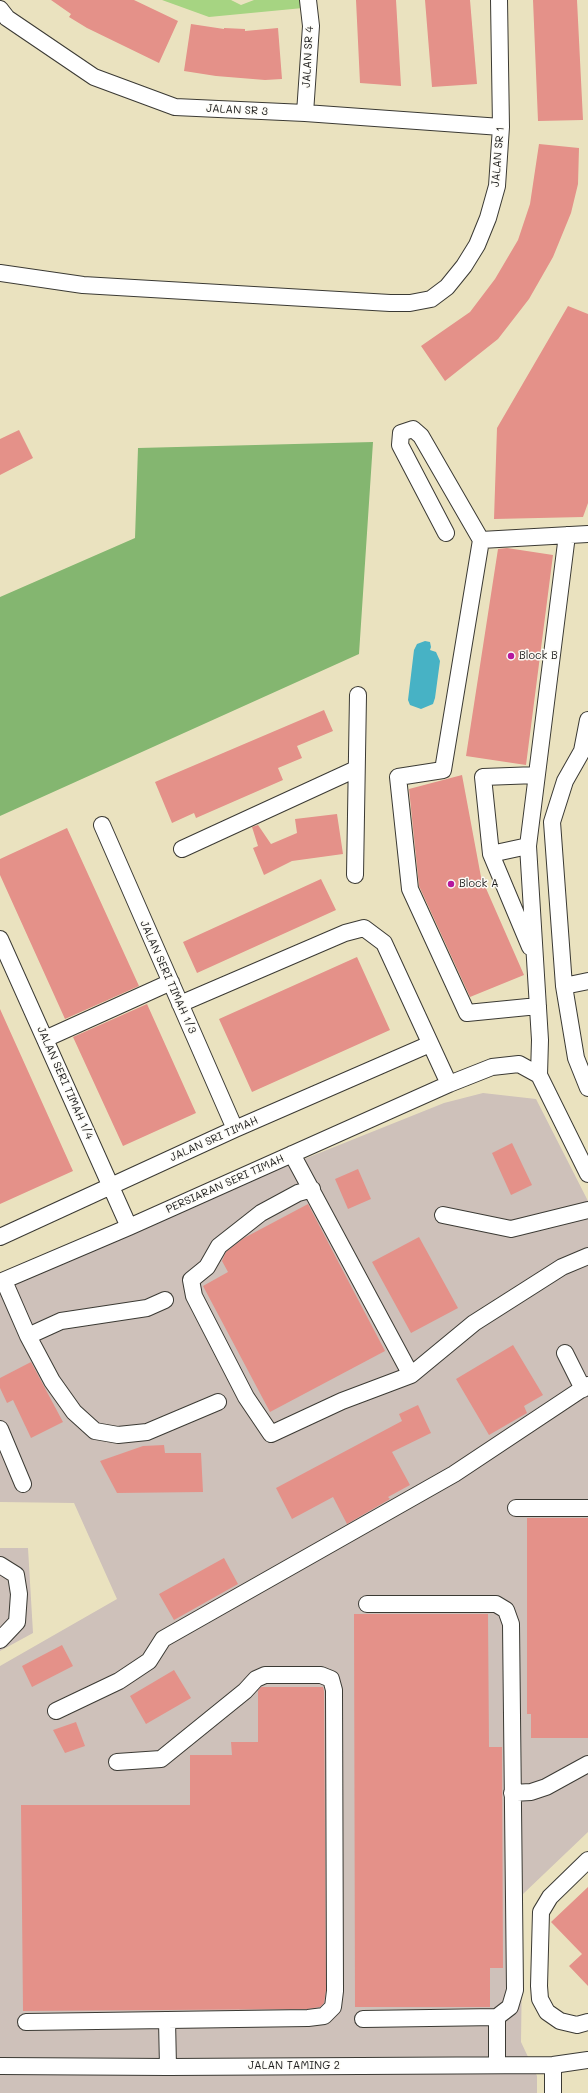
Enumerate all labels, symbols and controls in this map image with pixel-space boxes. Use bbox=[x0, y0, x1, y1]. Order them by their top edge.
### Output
street label: JALAN SR 4 bbox=[300, 26, 316, 88]
street label: JALAN SR 3 bbox=[206, 102, 268, 118]
street label: JALAN SR 1 bbox=[489, 126, 507, 188]
place label: Block B bbox=[519, 649, 558, 663]
marker: Block B bbox=[506, 651, 516, 661]
place label: Block A bbox=[459, 877, 499, 891]
marker: Block A bbox=[446, 879, 456, 889]
street label: JALAN SERI TIMAH 1/3 bbox=[137, 918, 199, 1036]
street label: JALAN SERI TIMAH 1/4 bbox=[34, 1024, 96, 1142]
street label: JALAN SRI TIMAH bbox=[168, 1114, 260, 1164]
street label: PERSIARAN SERI TIMAH bbox=[164, 1152, 286, 1216]
street label: JALAN TAMING 2 bbox=[248, 2059, 340, 2073]

